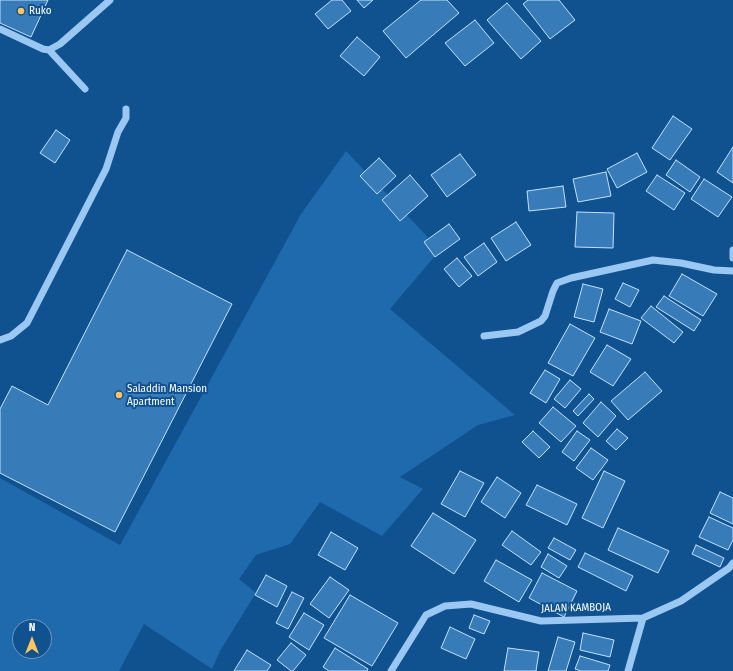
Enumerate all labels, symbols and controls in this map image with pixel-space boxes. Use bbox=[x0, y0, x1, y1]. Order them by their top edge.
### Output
place label: Ruko bbox=[29, 4, 52, 18]
marker: Ruko bbox=[16, 6, 26, 16]
place label: Saladdin Mansion Apartment bbox=[127, 382, 207, 408]
marker: Saladdin Mansion Apartment bbox=[114, 390, 124, 400]
street label: JALAN KAMBOJA bbox=[541, 601, 611, 615]
north arrow bbox=[12, 619, 52, 659]
text: N bbox=[29, 621, 35, 634]

